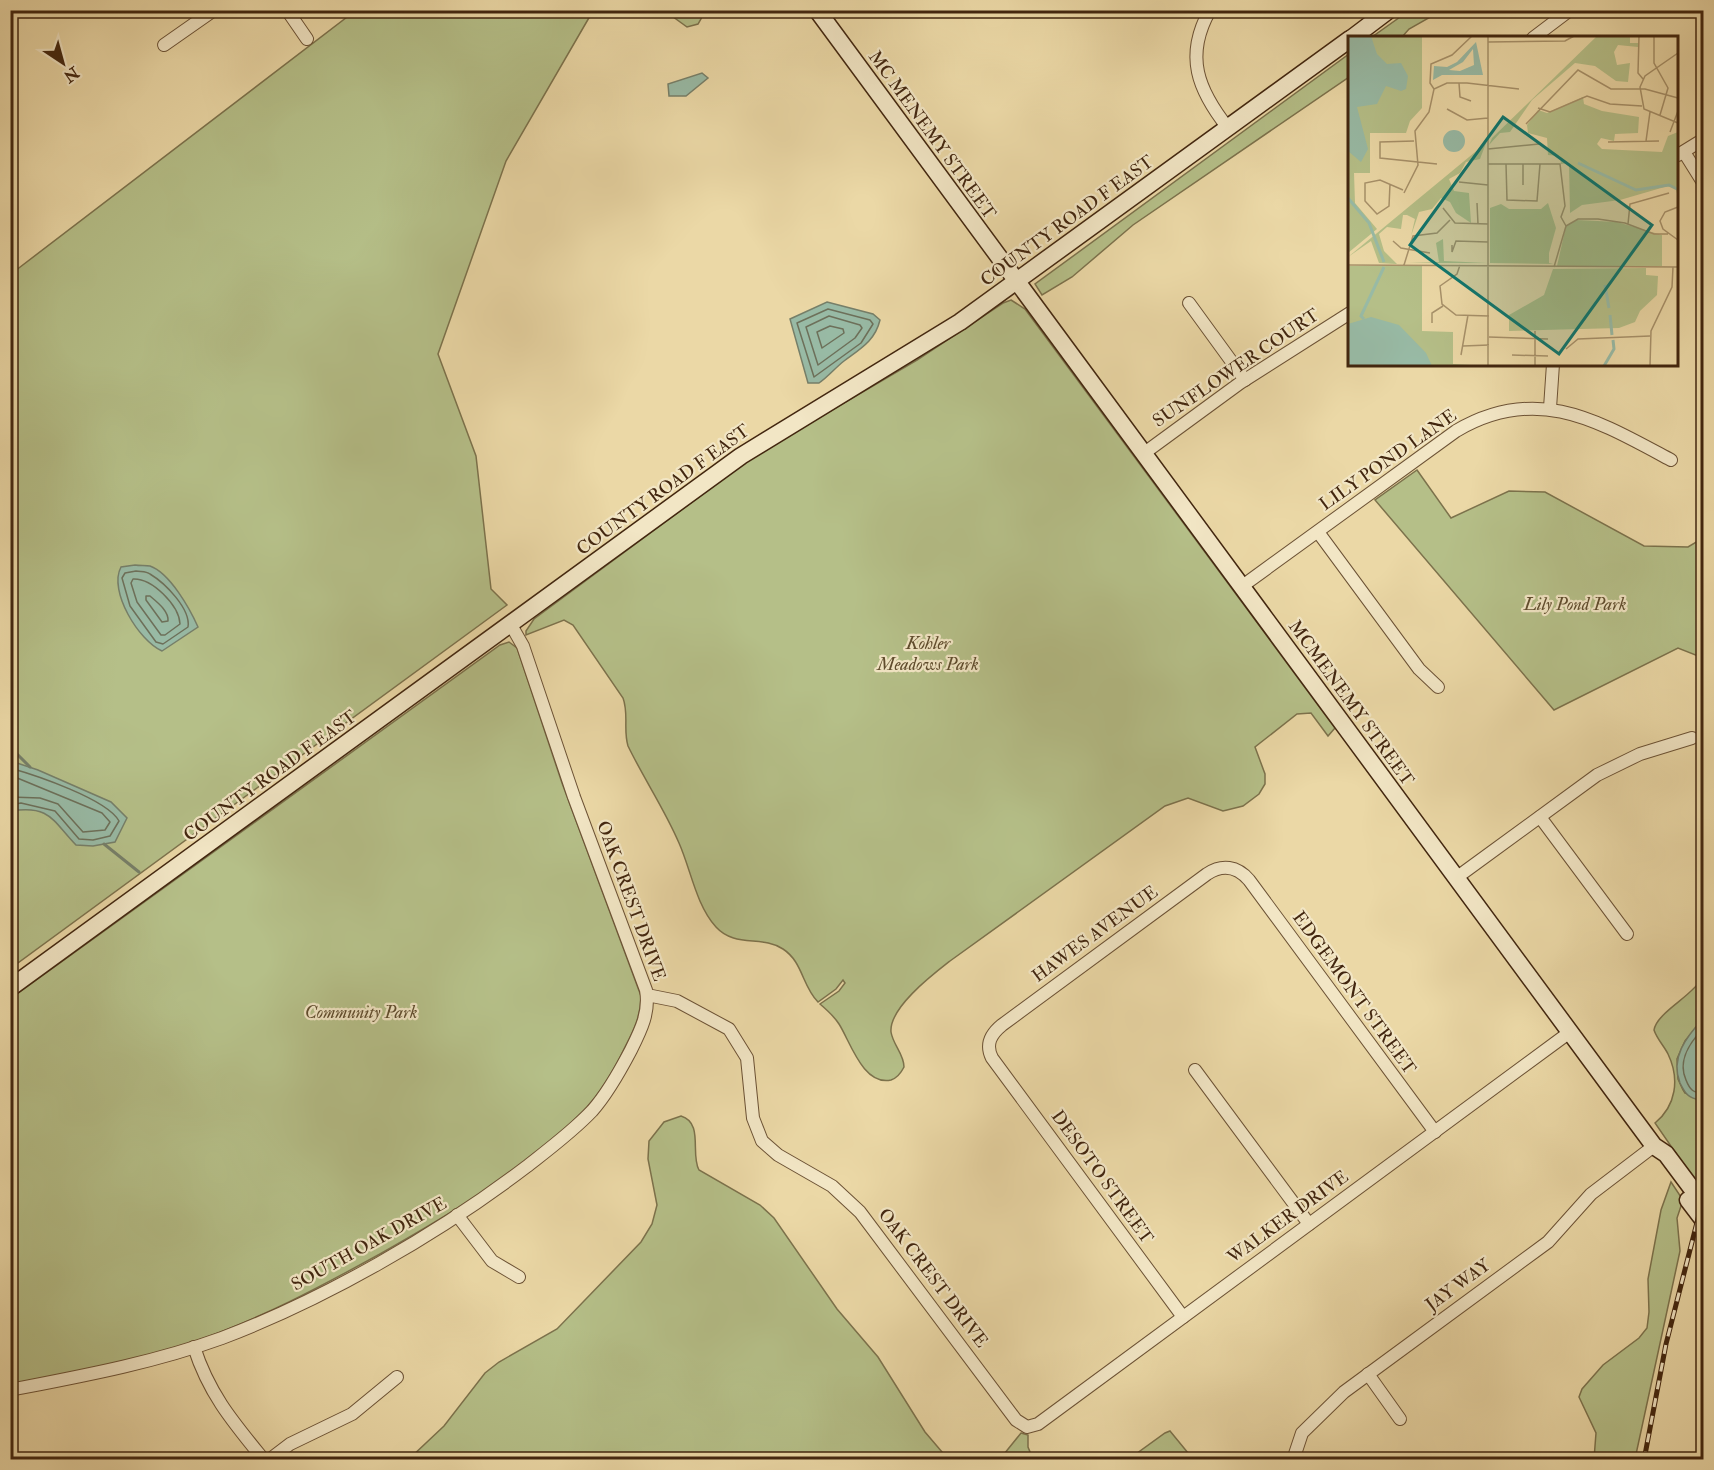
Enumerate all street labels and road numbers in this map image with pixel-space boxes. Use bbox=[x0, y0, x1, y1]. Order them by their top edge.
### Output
street label: MC MENEMY STREET bbox=[863, 46, 1001, 224]
street label: COUNTY ROAD F EAST bbox=[976, 150, 1159, 292]
street label: SUNFLOWER COURT bbox=[1148, 303, 1324, 432]
street label: LILY POND LANE bbox=[1315, 404, 1461, 516]
street label: COUNTY ROAD F EAST bbox=[572, 419, 755, 561]
street label: MCMENEMY STREET bbox=[1283, 616, 1419, 791]
street label: COUNTY ROAD F EAST bbox=[179, 705, 362, 847]
street label: OAK CREST DRIVE bbox=[591, 818, 671, 984]
street label: HAWES AVENUE bbox=[1027, 880, 1163, 987]
street label: EDGEMONT STREET bbox=[1287, 907, 1421, 1080]
street label: DESOTO STREET bbox=[1046, 1106, 1159, 1249]
street label: WALKER DRIVE bbox=[1222, 1165, 1353, 1269]
street label: SOUTH OAK DRIVE bbox=[287, 1192, 451, 1296]
street label: OAK CREST DRIVE bbox=[873, 1204, 993, 1352]
street label: JAY WAY bbox=[1420, 1253, 1496, 1317]

